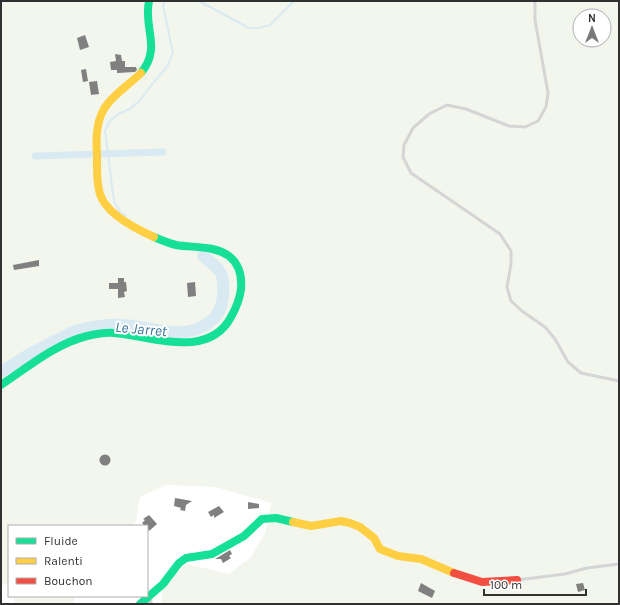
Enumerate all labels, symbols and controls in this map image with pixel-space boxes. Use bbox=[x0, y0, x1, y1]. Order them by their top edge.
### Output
north arrow bbox=[572, 8, 612, 48]
text: N bbox=[588, 12, 596, 25]
water label: Le Jarret bbox=[114, 318, 169, 340]
legend bbox=[8, 525, 148, 597]
text: Fluide bbox=[44, 534, 78, 548]
text: Ralenti bbox=[44, 554, 83, 568]
scale bar bbox=[484, 571, 586, 597]
text: Bouchon bbox=[44, 574, 93, 588]
text: 100 m bbox=[490, 578, 522, 592]

